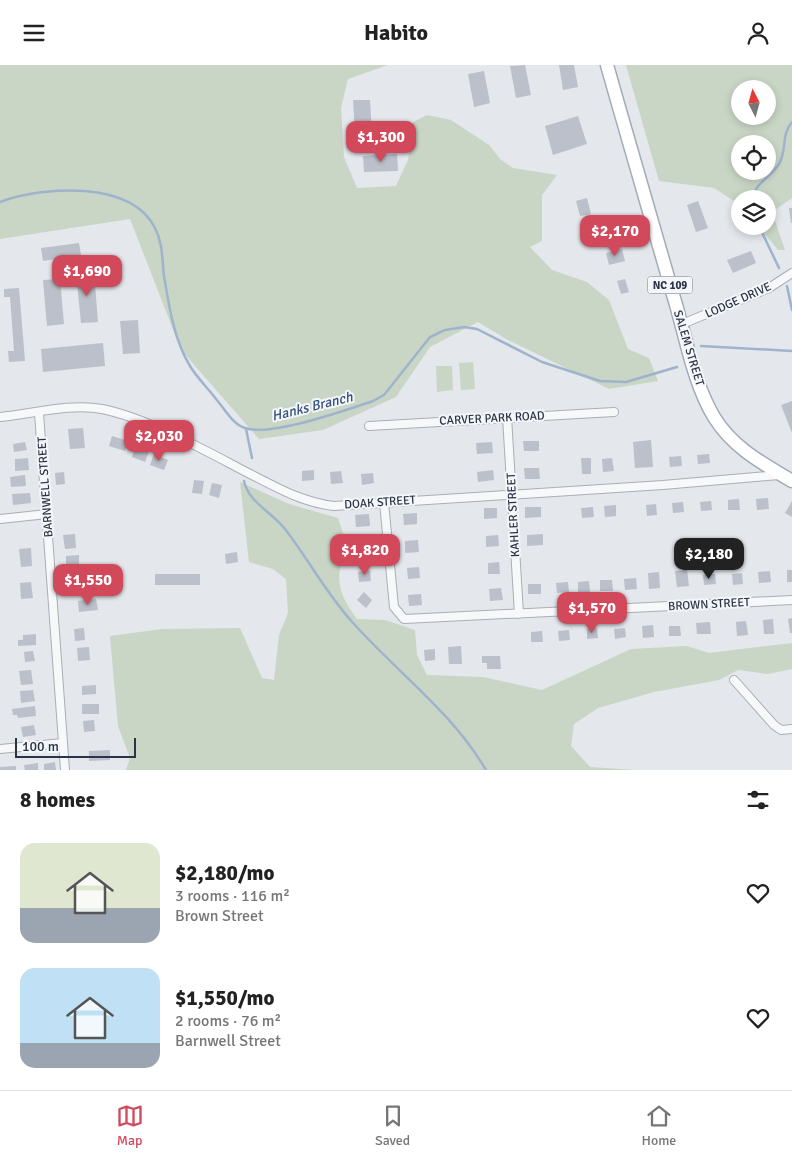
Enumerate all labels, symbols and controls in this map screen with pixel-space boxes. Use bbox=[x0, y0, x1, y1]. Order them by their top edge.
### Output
icon: menu bbox=[20, 19, 48, 47]
text: Habito bbox=[364, 19, 428, 46]
icon: person bbox=[744, 19, 772, 47]
north arrow bbox=[731, 80, 776, 125]
map controls bbox=[731, 80, 776, 235]
pin: $1,300 bbox=[340, 121, 422, 163]
text: $1,300 bbox=[357, 127, 405, 147]
button: locate bbox=[731, 135, 776, 180]
button: layers bbox=[731, 190, 776, 235]
pin: $2,170 bbox=[574, 215, 656, 257]
text: $2,170 bbox=[591, 221, 639, 241]
pin: $1,690 bbox=[46, 255, 128, 297]
text: $1,690 bbox=[63, 261, 111, 281]
road number: NC 109 bbox=[648, 277, 692, 293]
street label: LODGE DRIVE bbox=[703, 279, 774, 322]
street label: SALEM STREET bbox=[670, 309, 707, 388]
water label: Hanks Branch bbox=[270, 388, 355, 425]
street label: CARVER PARK ROAD bbox=[439, 408, 545, 429]
pin: $2,030 bbox=[118, 419, 200, 462]
text: $2,030 bbox=[135, 426, 183, 446]
street label: BARNWELL STREET bbox=[34, 436, 56, 538]
street label: KAHLER STREET bbox=[504, 472, 523, 557]
street label: DOAK STREET bbox=[344, 493, 416, 512]
pin: $1,820 bbox=[324, 533, 406, 576]
pin: $2,180 bbox=[668, 537, 750, 580]
text: $1,820 bbox=[341, 540, 389, 560]
text: $2,180 bbox=[685, 544, 733, 564]
pin: $1,550 bbox=[47, 563, 129, 606]
text: $1,550 bbox=[64, 570, 112, 590]
pin: $1,570 bbox=[551, 591, 633, 634]
street label: BROWN STREET bbox=[668, 595, 750, 614]
text: $1,570 bbox=[568, 598, 616, 618]
scale bar bbox=[15, 735, 136, 758]
text: 100 m bbox=[22, 738, 59, 755]
icon: filters bbox=[744, 786, 772, 814]
text: 8 homes bbox=[20, 787, 95, 813]
text: $2,180/mo bbox=[175, 860, 274, 886]
icon: home bbox=[60, 863, 120, 923]
icon: heart bbox=[744, 879, 772, 907]
text: 3 rooms · 116 m² bbox=[175, 886, 290, 906]
text: Brown Street bbox=[175, 906, 264, 926]
text: $1,550/mo bbox=[175, 985, 274, 1011]
icon: home bbox=[60, 988, 120, 1048]
icon: heart bbox=[744, 1004, 772, 1032]
text: 2 rooms · 76 m² bbox=[175, 1011, 281, 1031]
text: Barnwell Street bbox=[175, 1031, 281, 1051]
tab: Map bbox=[116, 1102, 144, 1149]
tab: Saved bbox=[375, 1102, 410, 1149]
tab: Home bbox=[641, 1102, 676, 1149]

